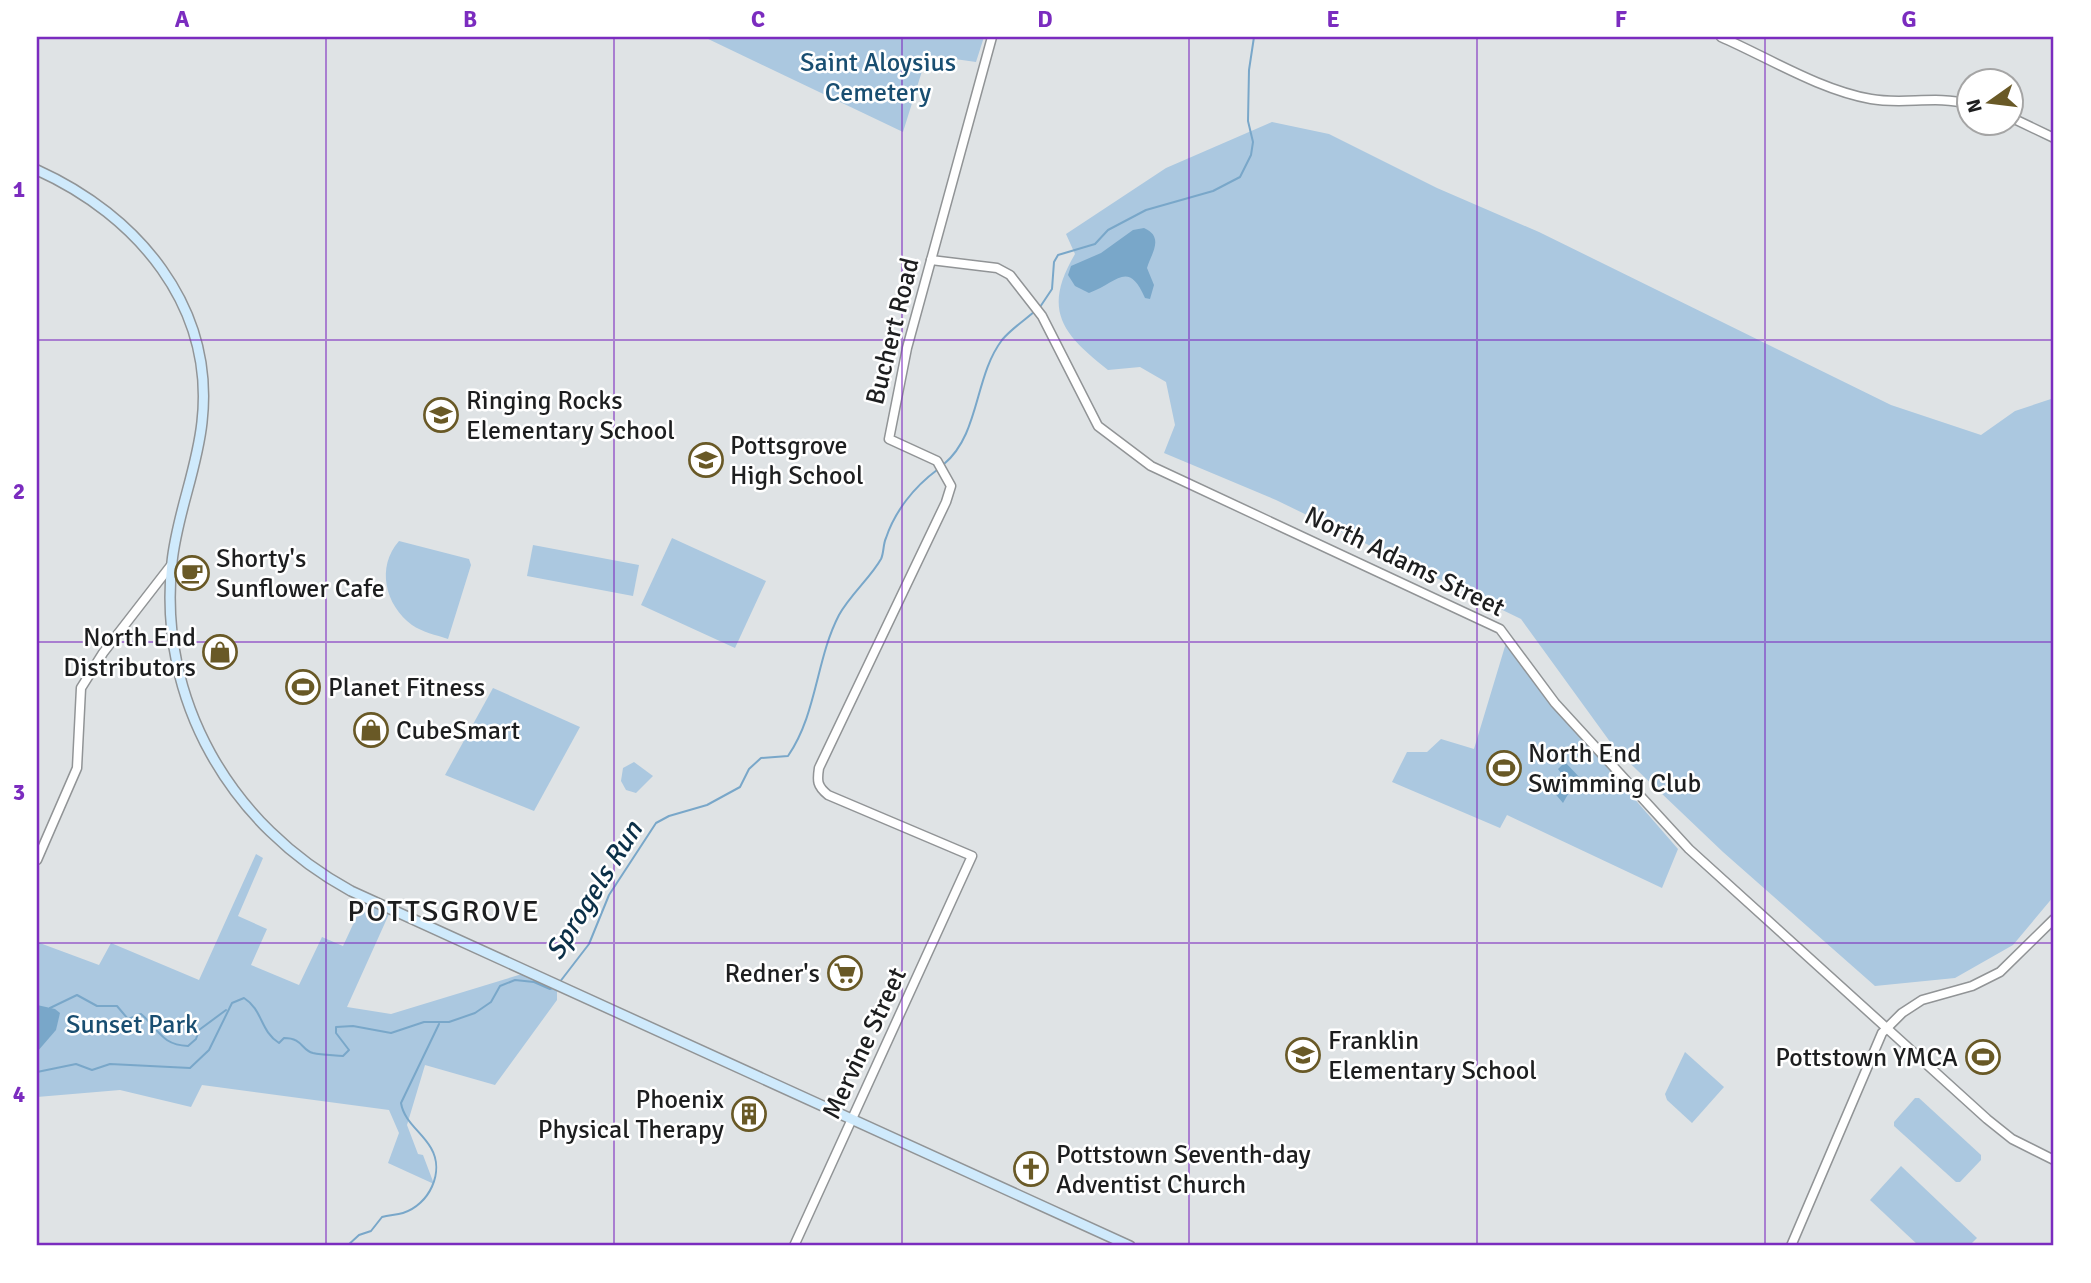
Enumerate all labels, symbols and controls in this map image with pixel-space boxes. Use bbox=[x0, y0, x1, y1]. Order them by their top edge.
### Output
text: A bbox=[175, 5, 190, 34]
text: B bbox=[463, 5, 477, 34]
text: C bbox=[751, 5, 765, 34]
text: D bbox=[1037, 5, 1053, 34]
text: E bbox=[1326, 5, 1340, 34]
text: F bbox=[1615, 5, 1627, 34]
text: G bbox=[1901, 5, 1917, 34]
park label: Saint Aloysius Cemetery bbox=[800, 47, 956, 109]
north arrow bbox=[1954, 66, 2024, 136]
text: N bbox=[1961, 97, 1988, 115]
text: 1 bbox=[13, 175, 25, 204]
street label: Buchert Road bbox=[859, 255, 927, 408]
place label: Ringing Rocks Elementary School bbox=[466, 385, 675, 447]
school or university icon: Ringing Rocks Elementary School bbox=[422, 396, 460, 434]
place label: Pottsgrove High School bbox=[730, 430, 864, 492]
school or university icon: Pottsgrove High School bbox=[687, 441, 725, 479]
text: 2 bbox=[13, 477, 25, 506]
street label: North Adams Street bbox=[1299, 500, 1510, 624]
place label: Shorty's Sunflower Cafe bbox=[216, 543, 385, 605]
cafe icon: Shorty's Sunflower Cafe bbox=[173, 554, 211, 592]
place label: North End Distributors bbox=[63, 622, 196, 684]
shop icon: North End Distributors bbox=[201, 633, 239, 671]
sports icon: Planet Fitness bbox=[284, 668, 322, 706]
place label: Planet Fitness bbox=[328, 672, 485, 704]
shop icon: CubeSmart bbox=[352, 711, 390, 749]
place label: CubeSmart bbox=[396, 715, 520, 747]
place label: North End Swimming Club bbox=[1528, 738, 1701, 800]
sports icon: North End Swimming Club bbox=[1485, 749, 1523, 787]
text: 3 bbox=[13, 778, 25, 807]
water label: Sprogels Run bbox=[538, 814, 650, 966]
district label: POTTSGROVE bbox=[347, 893, 541, 930]
supermarket icon: Redner's bbox=[826, 954, 864, 992]
place label: Redner's bbox=[724, 958, 820, 990]
street label: Mervine Street bbox=[816, 963, 914, 1124]
park label: Sunset Park bbox=[66, 1009, 198, 1041]
place label: Franklin Elementary School bbox=[1328, 1025, 1537, 1087]
school or university icon: Franklin Elementary School bbox=[1284, 1036, 1322, 1074]
sports icon: Pottstown YMCA bbox=[1964, 1038, 2002, 1076]
place label: Pottstown YMCA bbox=[1775, 1042, 1958, 1074]
text: 4 bbox=[13, 1080, 25, 1109]
place label: Phoenix Physical Therapy bbox=[538, 1084, 724, 1146]
building icon: Phoenix Physical Therapy bbox=[730, 1095, 768, 1133]
place label: Pottstown Seventh-day Adventist Church bbox=[1056, 1139, 1311, 1201]
church icon: Pottstown Seventh-day Adventist Church bbox=[1012, 1150, 1050, 1188]

